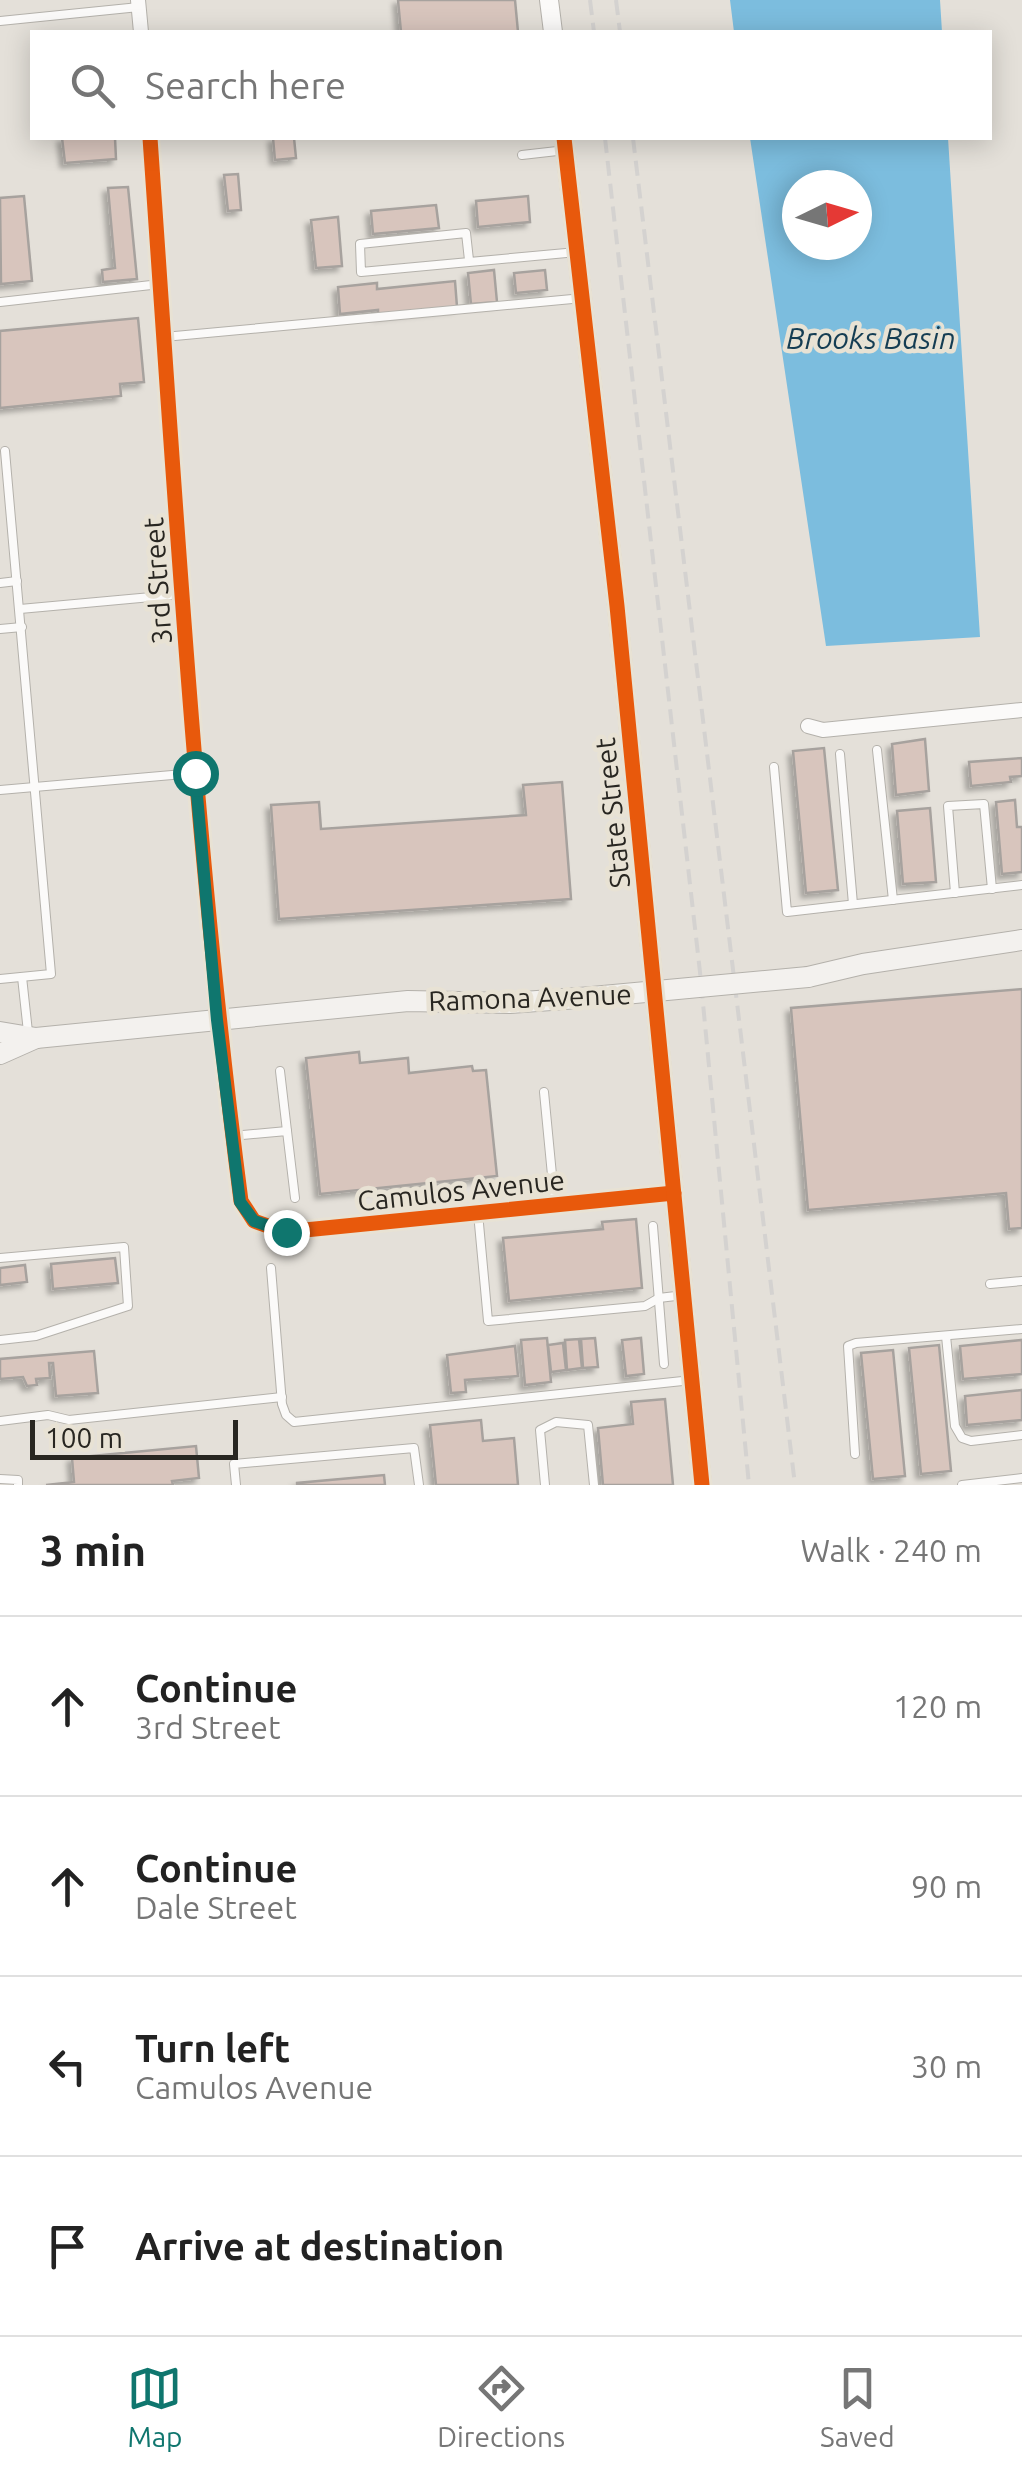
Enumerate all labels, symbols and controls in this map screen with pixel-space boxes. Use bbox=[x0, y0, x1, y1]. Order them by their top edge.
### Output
search box bbox=[30, 30, 992, 140]
icon: search bbox=[65, 58, 120, 113]
text: Search here bbox=[145, 64, 346, 106]
north arrow bbox=[782, 170, 872, 260]
water label: Brooks Basin bbox=[786, 321, 956, 355]
street label: 3rd Street bbox=[137, 516, 177, 646]
street label: State Street bbox=[589, 736, 635, 890]
route start bbox=[173, 751, 219, 797]
street label: Ramona Avenue bbox=[428, 978, 632, 1016]
street label: Camulos Avenue bbox=[356, 1164, 566, 1216]
route end bbox=[264, 1210, 310, 1256]
scale bar bbox=[30, 1415, 238, 1460]
text: 100 m bbox=[45, 1422, 123, 1453]
text: 3 min bbox=[40, 1527, 146, 1574]
text: Walk · 240 m bbox=[800, 1532, 982, 1568]
text: Continue bbox=[135, 1667, 297, 1709]
icon: ahead bbox=[40, 1679, 95, 1734]
text: 120 m bbox=[893, 1688, 982, 1724]
text: 3rd Street bbox=[135, 1709, 281, 1745]
text: Continue bbox=[135, 1847, 297, 1889]
icon: ahead bbox=[40, 1859, 95, 1914]
text: 90 m bbox=[911, 1868, 982, 1904]
text: Dale Street bbox=[135, 1889, 297, 1925]
text: Turn left bbox=[135, 2027, 290, 2069]
icon: left bbox=[40, 2039, 95, 2094]
text: 30 m bbox=[911, 2048, 982, 2084]
text: Camulos Avenue bbox=[135, 2069, 373, 2105]
icon: arrive bbox=[40, 2219, 95, 2274]
text: Arrive at destination bbox=[135, 2225, 504, 2267]
tab: Map bbox=[127, 2361, 183, 2452]
tab: Directions bbox=[437, 2361, 565, 2452]
tab: Saved bbox=[820, 2361, 895, 2452]

